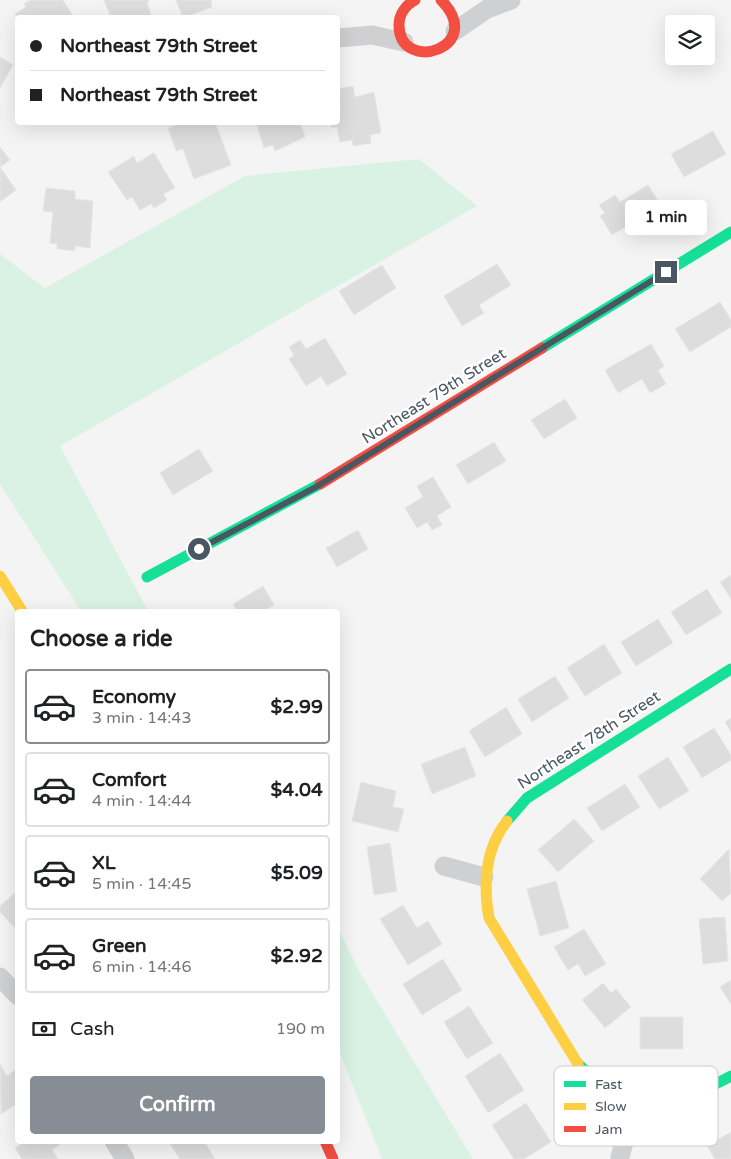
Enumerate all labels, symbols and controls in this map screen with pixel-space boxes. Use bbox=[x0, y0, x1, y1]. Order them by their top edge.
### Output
map controls bbox=[665, 15, 715, 65]
button: layers bbox=[665, 15, 715, 65]
text: Northeast 79th Street bbox=[60, 35, 257, 57]
text: Northeast 79th Street bbox=[60, 84, 257, 106]
callout: 1 min bbox=[625, 200, 707, 234]
text: 1 min bbox=[645, 207, 687, 227]
route end bbox=[655, 261, 677, 283]
street label: Northeast 79th Street bbox=[358, 344, 510, 448]
route start bbox=[188, 538, 210, 560]
text: Choose a ride bbox=[30, 626, 173, 652]
icon: car bbox=[32, 684, 77, 729]
text: Economy bbox=[92, 686, 176, 708]
street label: Northeast 78th Street bbox=[514, 686, 664, 794]
text: $2.99 bbox=[271, 696, 323, 718]
text: 3 min · 14:43 bbox=[92, 708, 191, 728]
icon: car bbox=[32, 767, 77, 812]
text: Comfort bbox=[92, 769, 166, 791]
text: $4.04 bbox=[271, 779, 323, 801]
text: 4 min · 14:44 bbox=[92, 791, 191, 811]
icon: car bbox=[32, 850, 77, 895]
text: XL bbox=[92, 852, 116, 874]
text: $5.09 bbox=[271, 862, 323, 884]
text: 5 min · 14:45 bbox=[92, 874, 191, 894]
icon: car bbox=[32, 933, 77, 978]
text: Green bbox=[92, 935, 146, 957]
text: $2.92 bbox=[271, 945, 323, 967]
text: 6 min · 14:46 bbox=[92, 957, 191, 977]
icon: cash bbox=[30, 1015, 58, 1043]
text: Cash bbox=[70, 1018, 115, 1040]
text: 190 m bbox=[276, 1019, 325, 1039]
legend bbox=[554, 1066, 718, 1146]
button: Confirm bbox=[30, 1076, 325, 1134]
text: Fast bbox=[595, 1076, 623, 1093]
text: Slow bbox=[595, 1098, 627, 1115]
text: Jam bbox=[595, 1121, 622, 1138]

